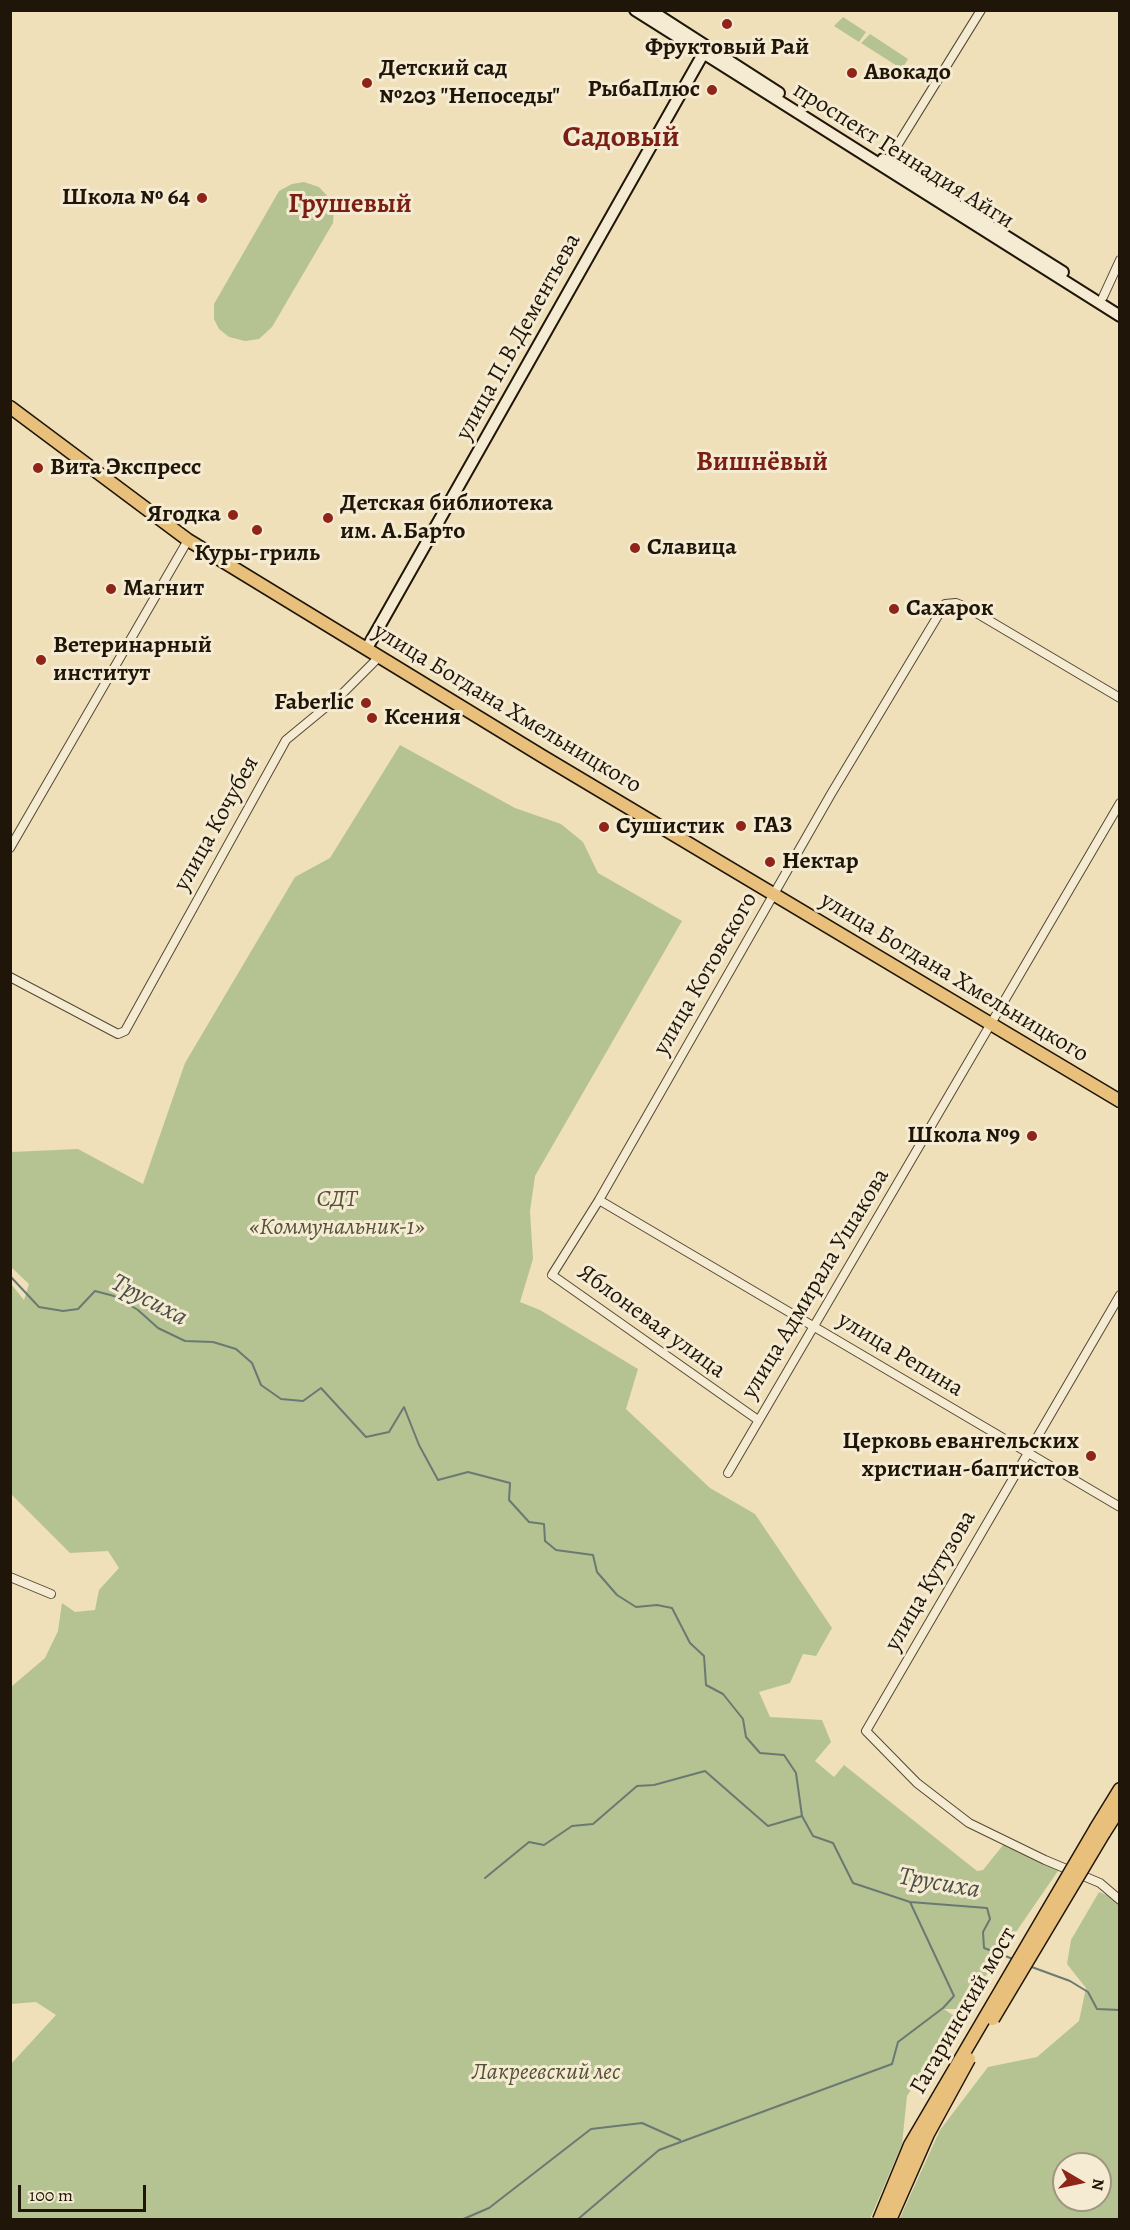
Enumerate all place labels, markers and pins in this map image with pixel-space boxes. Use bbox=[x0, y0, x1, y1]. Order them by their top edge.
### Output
marker: Фруктовый Рай bbox=[720, 17, 734, 31]
place label: Фруктовый Рай bbox=[645, 34, 809, 62]
place label: Детский сад №203 "Непоседы" bbox=[379, 55, 560, 111]
place label: Авокадо bbox=[864, 59, 951, 87]
marker: Авокадо bbox=[845, 66, 859, 80]
marker: Детский сад №203 "Непоседы" bbox=[360, 76, 374, 90]
place label: РыбаПлюс bbox=[587, 76, 700, 104]
marker: РыбаПлюс bbox=[705, 83, 719, 97]
place label: Школа № 64 bbox=[62, 184, 190, 212]
marker: Школа № 64 bbox=[195, 191, 209, 205]
place label: Вита Экспресс bbox=[50, 454, 201, 482]
marker: Вита Экспресс bbox=[31, 461, 45, 475]
place label: Детская библиотека им. А.Барто bbox=[340, 490, 553, 546]
place label: Ягодка bbox=[147, 501, 221, 529]
marker: Ягодка bbox=[226, 508, 240, 522]
marker: Детская библиотека им. А.Барто bbox=[321, 511, 335, 525]
marker: Куры-гриль bbox=[250, 523, 264, 537]
place label: Славица bbox=[647, 534, 737, 562]
place label: Куры-гриль bbox=[194, 540, 320, 568]
marker: Славица bbox=[628, 541, 642, 555]
place label: Магнит bbox=[123, 575, 204, 603]
marker: Магнит bbox=[104, 582, 118, 596]
place label: Сахарок bbox=[906, 595, 994, 623]
marker: Сахарок bbox=[887, 602, 901, 616]
place label: Ветеринарный институт bbox=[53, 632, 212, 688]
marker: Ветеринарный институт bbox=[34, 653, 48, 667]
place label: Faberlic bbox=[274, 689, 354, 717]
marker: Faberlic bbox=[359, 696, 373, 710]
place label: Ксения bbox=[384, 704, 461, 732]
marker: Ксения bbox=[365, 711, 379, 725]
place label: ГАЗ bbox=[753, 812, 792, 840]
place label: Сушистик bbox=[616, 813, 725, 841]
marker: ГАЗ bbox=[734, 819, 748, 833]
marker: Сушистик bbox=[597, 820, 611, 834]
place label: Нектар bbox=[782, 848, 859, 876]
marker: Нектар bbox=[763, 855, 777, 869]
place label: Школа №9 bbox=[907, 1122, 1020, 1150]
marker: Школа №9 bbox=[1025, 1129, 1039, 1143]
place label: Церковь евангельских христиан-баптистов bbox=[843, 1428, 1079, 1484]
marker: Церковь евангельских христиан-баптистов bbox=[1084, 1449, 1098, 1463]

